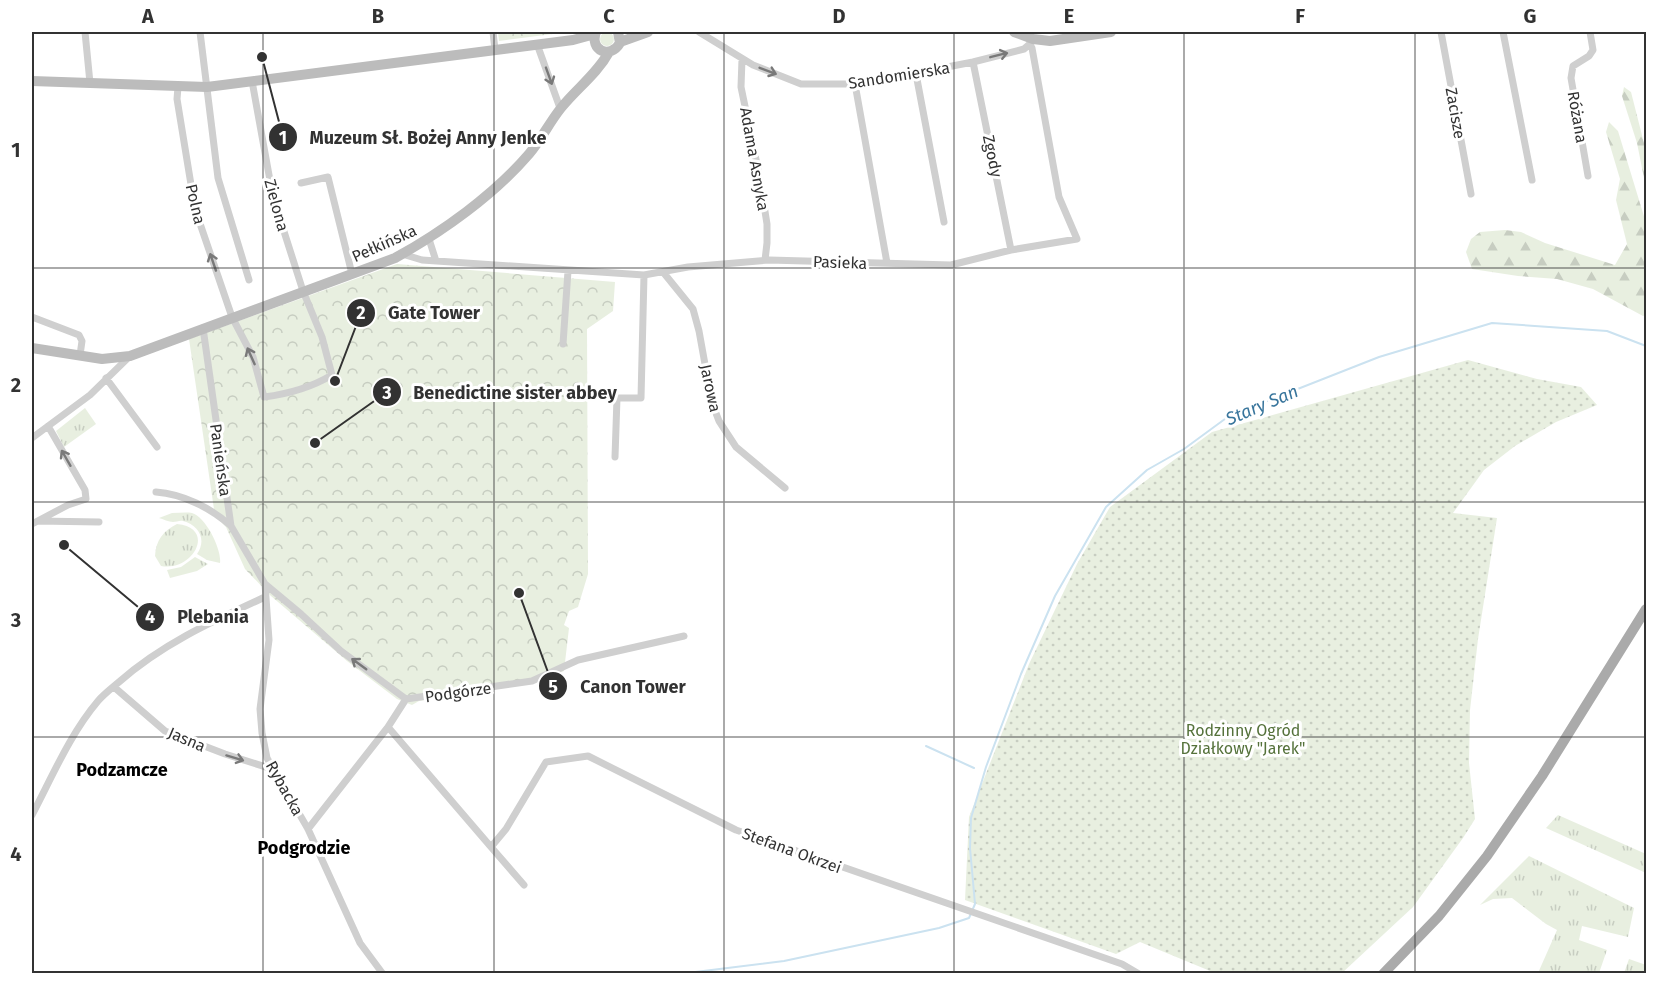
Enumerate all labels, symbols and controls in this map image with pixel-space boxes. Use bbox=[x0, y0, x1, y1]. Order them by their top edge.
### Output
text: A bbox=[141, 4, 155, 28]
text: B bbox=[372, 4, 384, 28]
text: C bbox=[603, 4, 615, 28]
text: D bbox=[832, 4, 846, 28]
text: E bbox=[1064, 4, 1074, 28]
text: F bbox=[1295, 4, 1305, 28]
text: G bbox=[1524, 4, 1536, 28]
one-way arrow bbox=[990, 49, 1009, 61]
street label: Sandomierska bbox=[847, 58, 951, 93]
one-way arrow bbox=[544, 66, 555, 85]
one-way arrow bbox=[758, 67, 776, 78]
street label: Zacisze bbox=[1442, 86, 1469, 140]
street label: Różana bbox=[1564, 90, 1591, 144]
street label: Adama Asnyka bbox=[736, 106, 773, 212]
callout: Muzeum Sł. Bożej Anny Jenke bbox=[268, 119, 559, 155]
text: 1 bbox=[279, 127, 287, 149]
text: Muzeum Sł. Bożej Anny Jenke bbox=[310, 127, 547, 149]
street label: Zgody bbox=[979, 133, 1006, 179]
text: 1 bbox=[11, 138, 21, 162]
street label: Zielona bbox=[260, 177, 293, 233]
street label: Polna bbox=[182, 182, 209, 226]
street label: Pełkińska bbox=[349, 221, 419, 266]
street label: Pasieka bbox=[813, 252, 867, 273]
one-way arrow bbox=[206, 253, 217, 272]
callout: Gate Tower bbox=[346, 295, 493, 331]
text: 2 bbox=[356, 302, 366, 324]
text: Gate Tower bbox=[388, 302, 481, 324]
one-way arrow bbox=[245, 347, 256, 365]
street label: Jarowa bbox=[696, 362, 725, 414]
text: 2 bbox=[11, 373, 21, 397]
callout: Benedictine sister abbey bbox=[372, 374, 629, 410]
water label: Stary San bbox=[1222, 380, 1302, 430]
text: 3 bbox=[381, 382, 392, 404]
text: Benedictine sister abbey bbox=[413, 382, 617, 404]
street label: Panieńska bbox=[206, 422, 235, 498]
one-way arrow bbox=[60, 450, 72, 467]
callout: Plebania bbox=[135, 599, 261, 635]
text: 4 bbox=[145, 606, 155, 628]
text: Plebania bbox=[177, 606, 249, 628]
text: 3 bbox=[10, 608, 21, 632]
one-way arrow bbox=[351, 658, 367, 670]
callout: Canon Tower bbox=[538, 668, 698, 704]
text: 5 bbox=[548, 676, 558, 698]
text: Canon Tower bbox=[580, 676, 687, 698]
street label: Podgórze bbox=[424, 678, 492, 707]
park label: Rodzinny Ogród Działkowy "Jarek" bbox=[1181, 721, 1305, 758]
street label: Jasna bbox=[165, 723, 208, 756]
one-way arrow bbox=[225, 753, 244, 764]
street label: Rybacka bbox=[262, 757, 307, 819]
district label: Podzamcze bbox=[76, 759, 168, 781]
street label: Stefana Okrzei bbox=[740, 824, 844, 877]
district label: Podgrodzie bbox=[258, 837, 350, 859]
text: 4 bbox=[10, 842, 22, 866]

